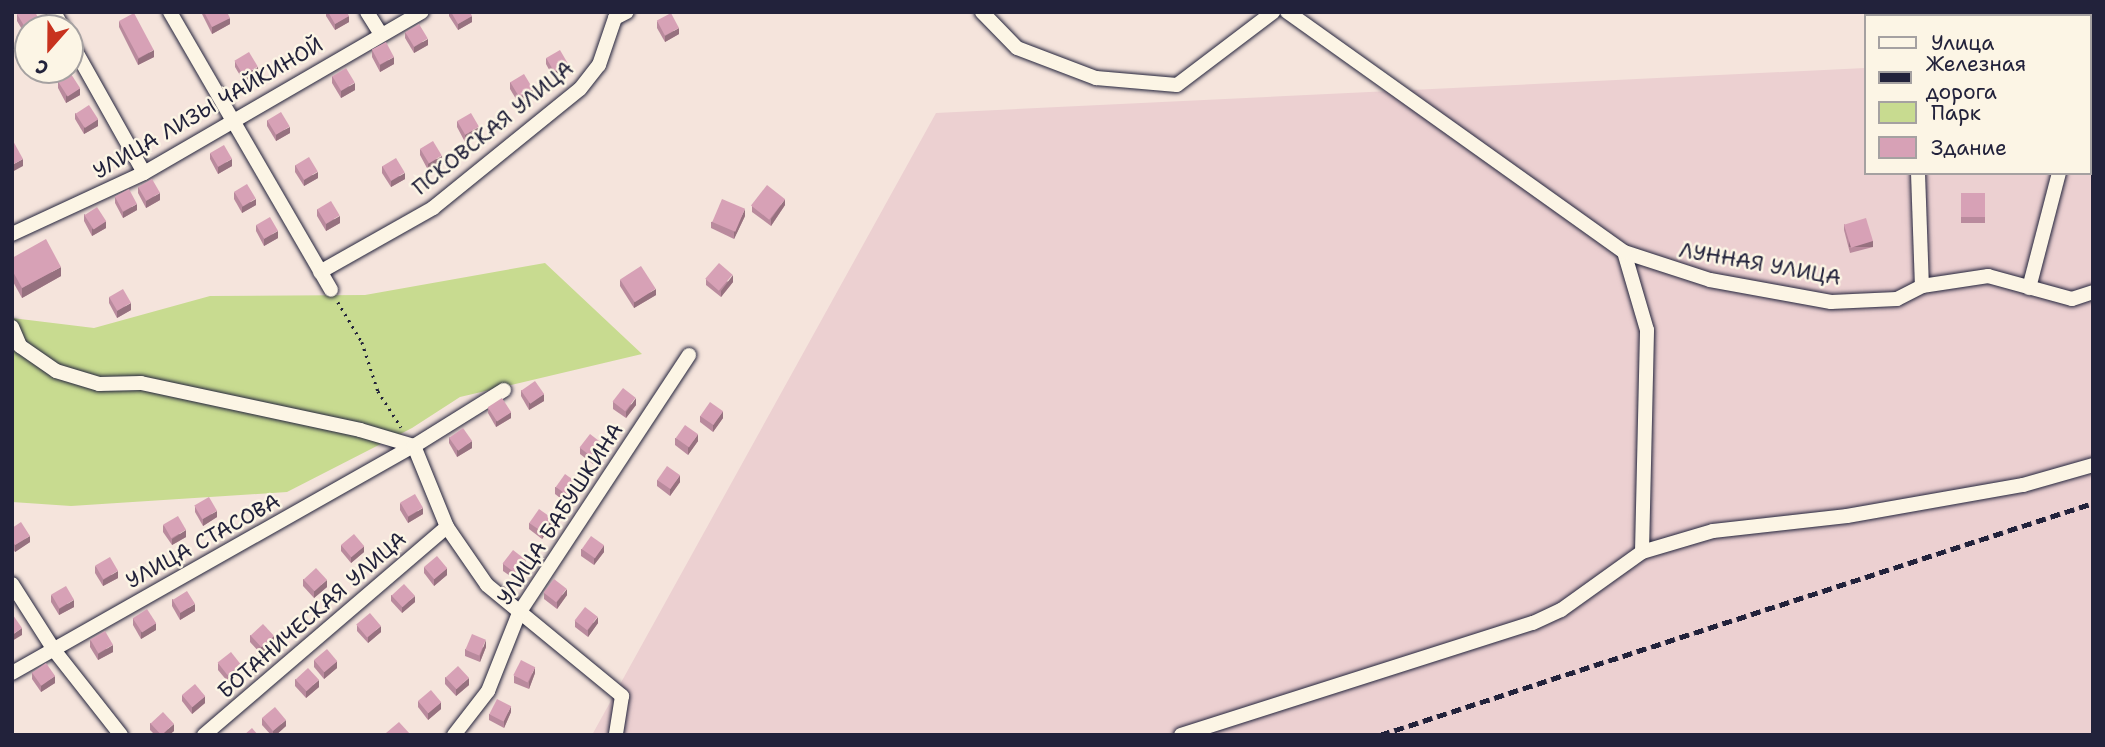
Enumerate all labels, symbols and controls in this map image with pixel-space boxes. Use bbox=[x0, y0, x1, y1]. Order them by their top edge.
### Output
north arrow bbox=[14, 14, 84, 84]
legend bbox=[1864, 14, 2091, 175]
text: Улица bbox=[1931, 29, 1994, 57]
street label: УЛИЦА ЛИЗЫ ЧАЙКИНОЙ bbox=[89, 32, 327, 184]
text: Железная дорога bbox=[1926, 50, 2026, 106]
text: С bbox=[32, 53, 52, 81]
street label: ПСКОВСКАЯ УЛИЦА bbox=[408, 56, 578, 200]
text: Парк bbox=[1931, 99, 1981, 127]
text: Здание bbox=[1931, 134, 2007, 162]
street label: ЛУННАЯ УЛИЦА bbox=[1677, 237, 1843, 291]
street label: УЛИЦА БАБУШКИНА bbox=[492, 418, 628, 610]
street label: УЛИЦА СТАСОВА bbox=[122, 488, 284, 594]
street label: БОТАНИЧЕСКАЯ УЛИЦА bbox=[213, 526, 411, 704]

